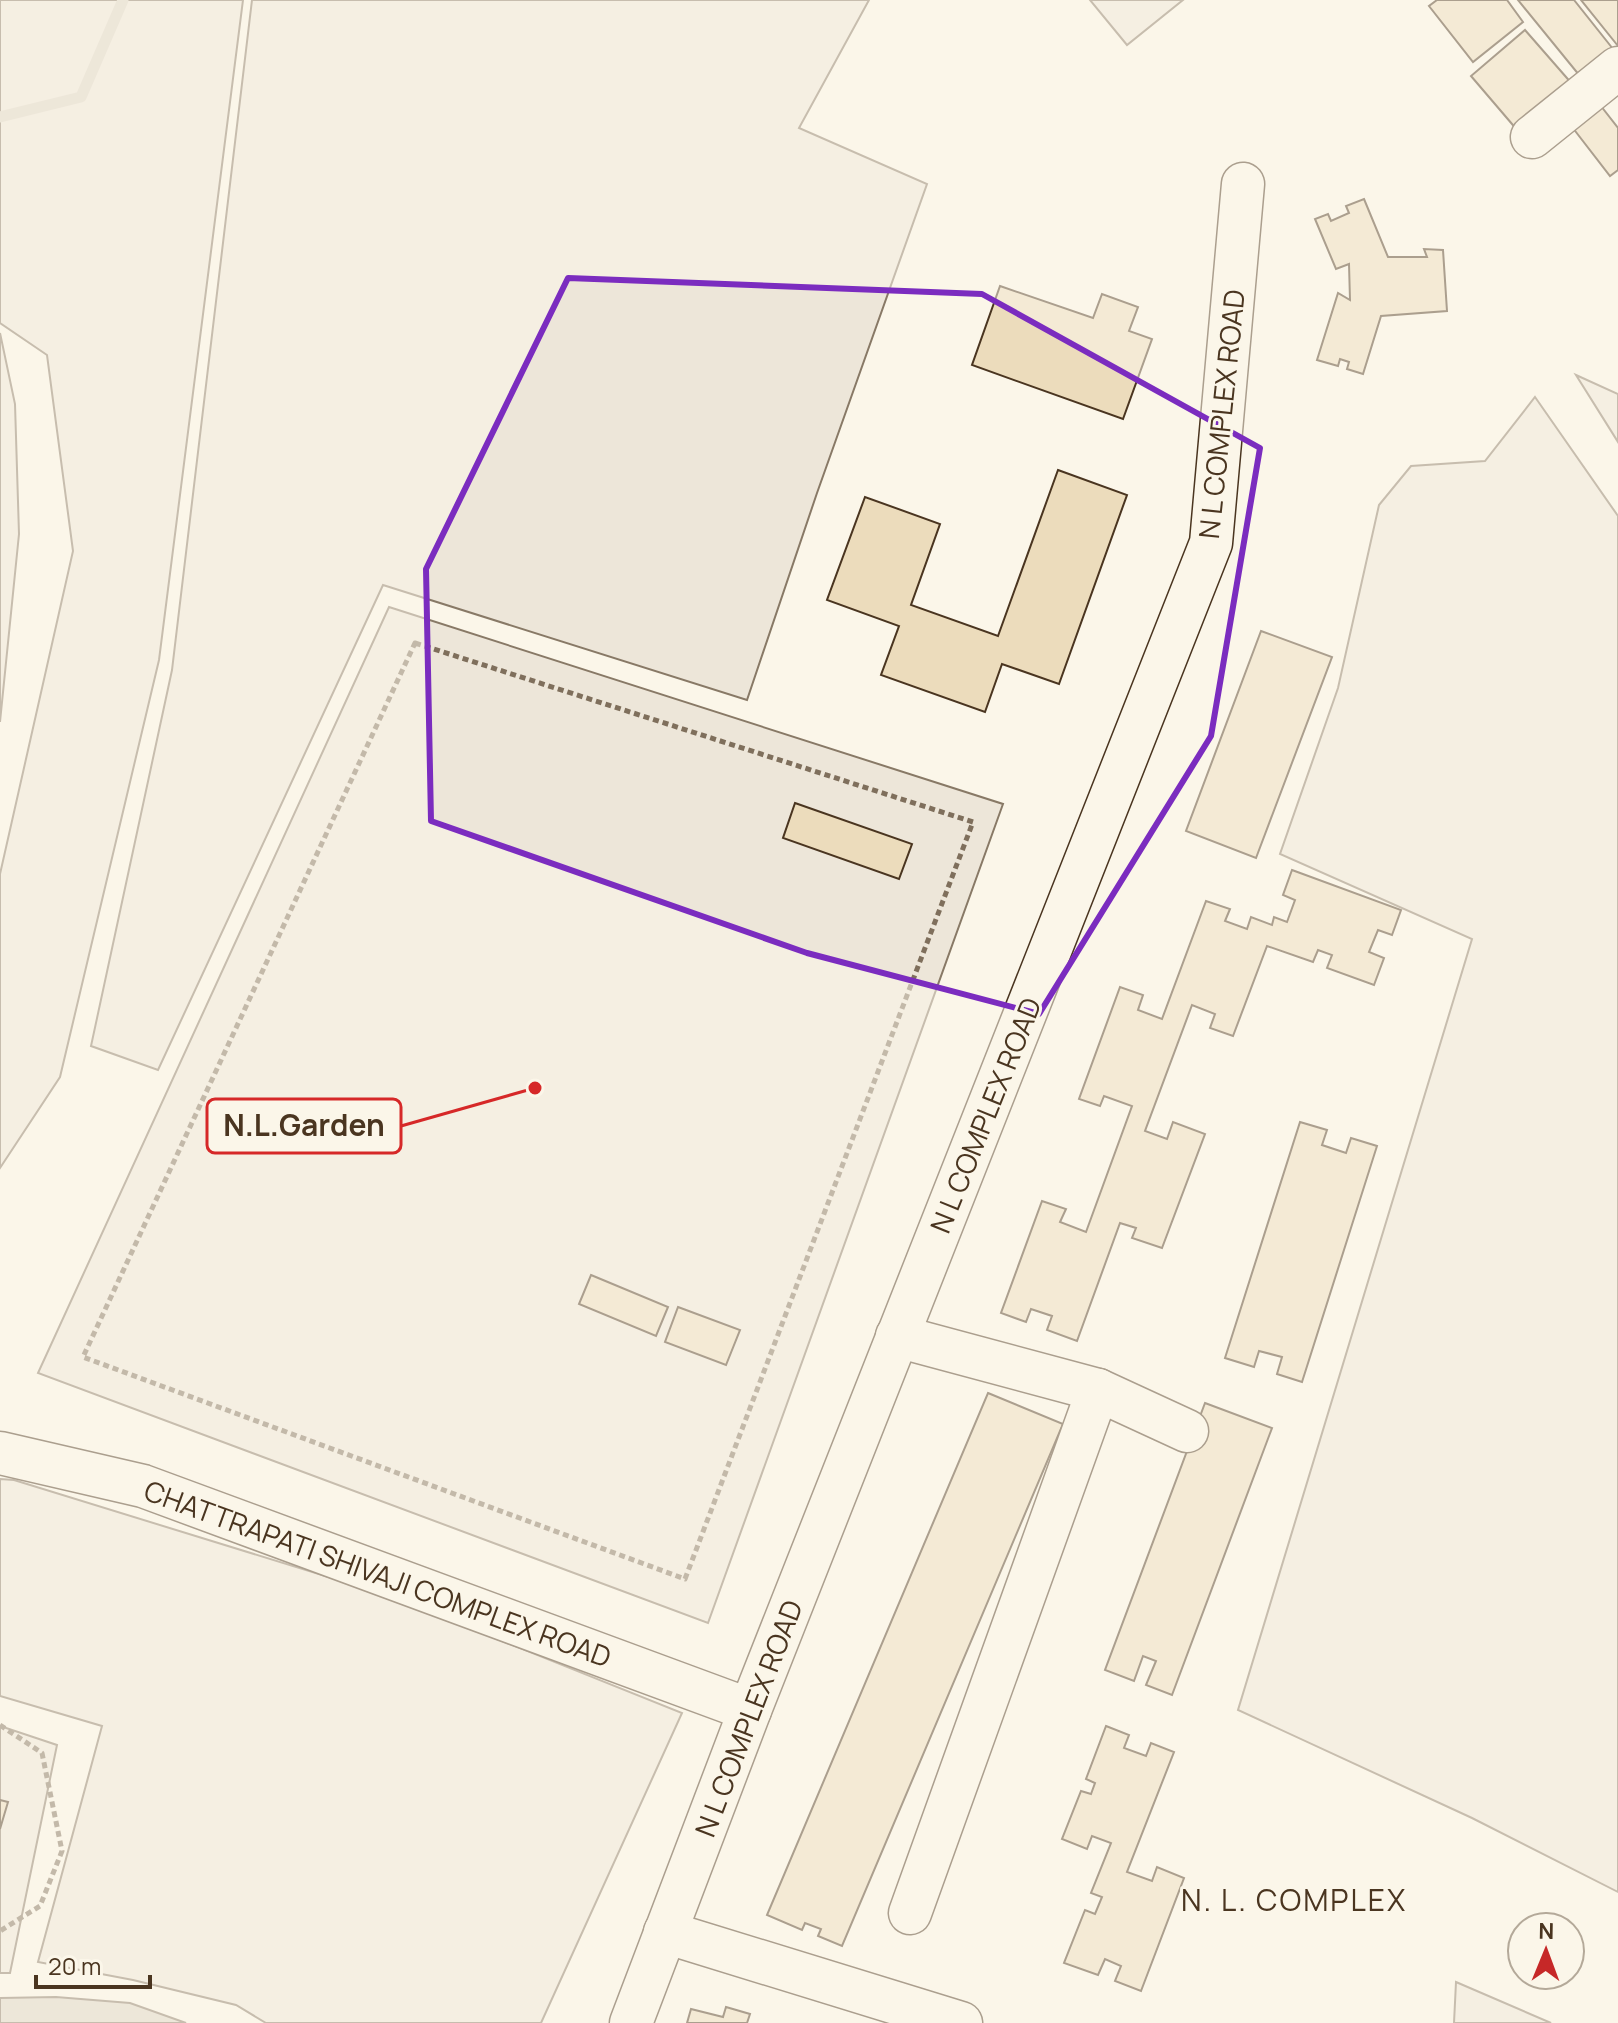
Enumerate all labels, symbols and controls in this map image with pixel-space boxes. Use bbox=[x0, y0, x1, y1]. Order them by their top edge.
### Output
street label: N L COMPLEX ROAD bbox=[1189, 287, 1253, 541]
street label: N L COMPLEX ROAD bbox=[920, 992, 1050, 1238]
callout: N.L.Garden bbox=[207, 1099, 401, 1153]
text: N.L.Garden bbox=[223, 1104, 385, 1145]
street label: CHATTRAPATI SHIVAJI COMPLEX ROAD bbox=[139, 1471, 617, 1675]
street label: N L COMPLEX ROAD bbox=[685, 1594, 811, 1842]
district label: N. L. COMPLEX bbox=[1181, 1879, 1407, 1920]
north arrow bbox=[1506, 1911, 1586, 1991]
text: N bbox=[1538, 1916, 1555, 1946]
scale bar bbox=[36, 1939, 150, 1989]
text: 20 m bbox=[48, 1949, 101, 1982]

